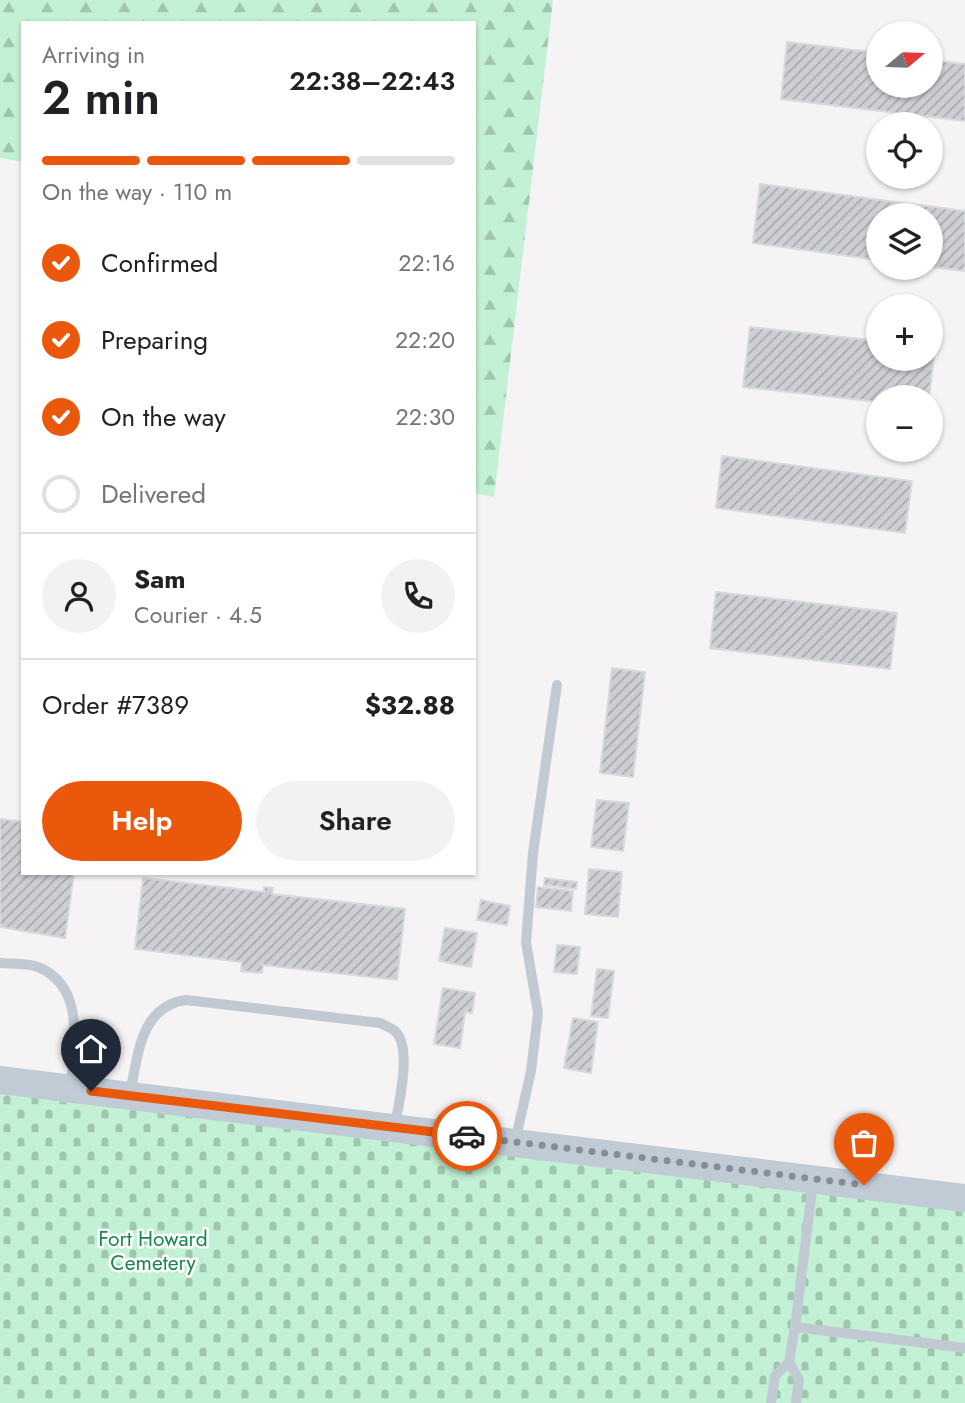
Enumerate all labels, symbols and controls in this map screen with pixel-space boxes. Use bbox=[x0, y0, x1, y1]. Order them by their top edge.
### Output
north arrow bbox=[866, 21, 943, 98]
map controls bbox=[866, 21, 943, 462]
text: Arriving in bbox=[42, 38, 145, 72]
text: 22:38–22:43 bbox=[289, 62, 455, 100]
text: 2 min bbox=[42, 65, 160, 131]
button: locate bbox=[866, 112, 943, 189]
text: On the way · 110 m bbox=[42, 175, 232, 209]
button: layers bbox=[866, 203, 943, 280]
icon: check bbox=[42, 244, 80, 282]
text: Confirmed bbox=[101, 244, 218, 282]
text: 22:16 bbox=[398, 246, 455, 280]
button: + bbox=[866, 294, 943, 371]
icon: check bbox=[42, 321, 80, 359]
text: Preparing bbox=[101, 321, 208, 359]
text: 22:20 bbox=[395, 323, 455, 357]
button: − bbox=[866, 385, 943, 462]
icon: check bbox=[42, 398, 80, 436]
text: On the way bbox=[101, 398, 226, 436]
text: 22:30 bbox=[396, 400, 455, 434]
text: Delivered bbox=[101, 475, 206, 513]
button: person bbox=[42, 559, 116, 633]
button: phone bbox=[381, 559, 455, 633]
text: Sam bbox=[134, 560, 186, 598]
text: Courier · 4.5 bbox=[134, 598, 262, 632]
text: Order #7389 bbox=[42, 686, 189, 724]
text: $32.88 bbox=[365, 686, 455, 724]
button: Help bbox=[42, 781, 242, 861]
button: Share bbox=[256, 781, 455, 861]
pin bbox=[61, 1019, 121, 1091]
icon: home bbox=[72, 1030, 110, 1068]
courier bbox=[432, 1101, 502, 1171]
pin bbox=[834, 1113, 894, 1185]
icon: car bbox=[448, 1117, 486, 1155]
icon: bag bbox=[845, 1124, 883, 1162]
park label: Fort Howard Cemetery bbox=[98, 1224, 208, 1278]

